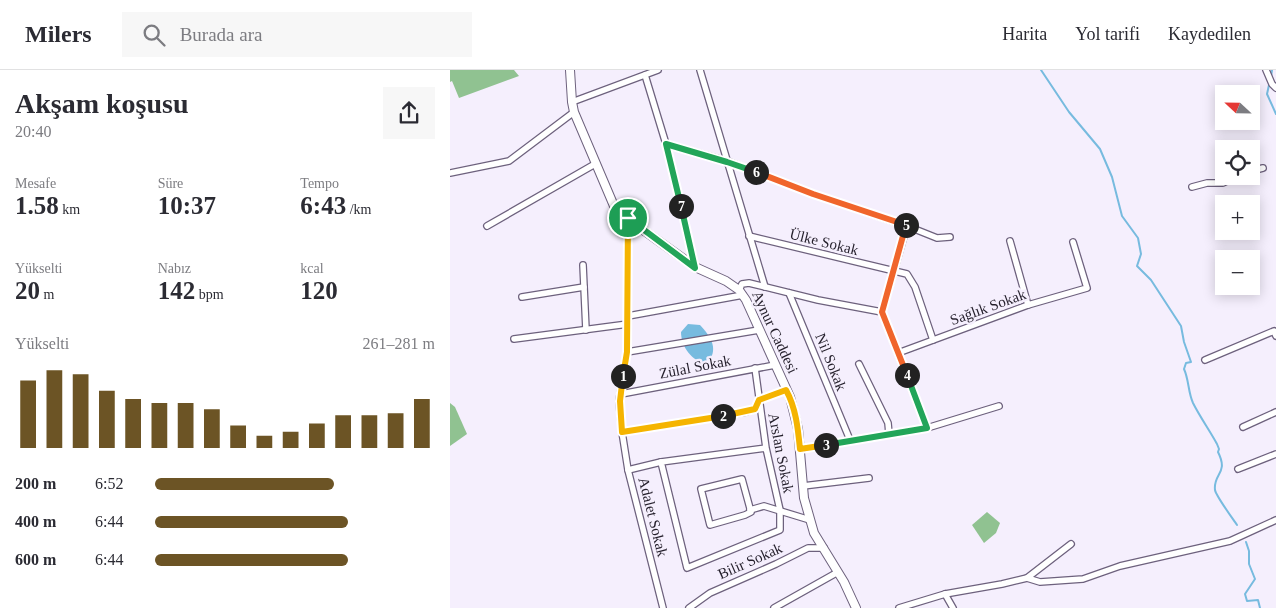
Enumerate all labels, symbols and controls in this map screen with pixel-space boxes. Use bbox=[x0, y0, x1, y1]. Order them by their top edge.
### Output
search box bbox=[122, 12, 472, 57]
text: Milers bbox=[25, 21, 92, 47]
icon: search bbox=[140, 21, 168, 49]
text: Burada ara bbox=[180, 24, 262, 45]
text: Harita bbox=[1002, 24, 1047, 44]
text: Yol tarifi bbox=[1075, 24, 1140, 44]
text: Kaydedilen bbox=[1168, 24, 1251, 44]
north arrow bbox=[1215, 85, 1260, 130]
map controls bbox=[1215, 85, 1260, 295]
button: share bbox=[383, 87, 435, 139]
text: Akşam koşusu bbox=[15, 88, 189, 119]
text: 20:40 bbox=[15, 123, 51, 140]
button: locate bbox=[1215, 140, 1260, 185]
pin: 6 bbox=[744, 160, 768, 184]
text: 6 bbox=[753, 165, 760, 180]
text: Mesafe bbox=[15, 176, 56, 191]
text: Süre bbox=[158, 176, 183, 191]
text: Tempo bbox=[300, 176, 339, 191]
text: 1.58 bbox=[15, 192, 59, 219]
text: 10:37 bbox=[158, 192, 216, 219]
text: 6:43 bbox=[300, 192, 346, 219]
pin: 7 bbox=[668, 194, 694, 218]
button: + bbox=[1215, 195, 1260, 240]
pin bbox=[607, 197, 649, 239]
text: 7 bbox=[678, 199, 685, 214]
text: km bbox=[59, 202, 80, 217]
text: /km bbox=[346, 202, 371, 217]
icon: arrive bbox=[614, 204, 642, 232]
pin: 5 bbox=[894, 212, 918, 238]
text: 5 bbox=[903, 218, 910, 233]
street label: Ülke Sokak bbox=[788, 226, 861, 258]
button: − bbox=[1215, 250, 1260, 295]
text: Yükselti bbox=[15, 261, 62, 276]
text: Nabız bbox=[158, 261, 191, 276]
text: kcal bbox=[300, 261, 324, 276]
text: 20 bbox=[15, 277, 40, 304]
text: 142 bbox=[158, 277, 195, 304]
text: 120 bbox=[300, 277, 338, 304]
street label: Sağlık Sokak bbox=[948, 286, 1029, 328]
text: m bbox=[40, 287, 54, 302]
text: bpm bbox=[195, 287, 224, 302]
street label: Aynur Caddesi bbox=[749, 288, 801, 376]
street label: Nil Sokak bbox=[812, 331, 850, 393]
text: Yükselti bbox=[15, 335, 69, 352]
text: 261–281 m bbox=[363, 335, 435, 352]
street label: Zülal Sokak bbox=[658, 352, 733, 382]
pin: 4 bbox=[894, 362, 920, 388]
pin: 1 bbox=[610, 364, 636, 388]
text: 4 bbox=[904, 368, 911, 383]
text: 1 bbox=[620, 369, 627, 384]
pin: 2 bbox=[710, 404, 736, 428]
text: 2 bbox=[720, 409, 727, 424]
street label: Arslan Sokak bbox=[765, 412, 797, 495]
pin: 3 bbox=[814, 432, 838, 458]
text: 3 bbox=[823, 438, 830, 453]
text: 200 m bbox=[15, 475, 56, 492]
text: 6:52 bbox=[95, 475, 123, 492]
street label: Adalet Sokak bbox=[635, 476, 671, 559]
text: 400 m bbox=[15, 513, 56, 530]
text: 6:44 bbox=[95, 513, 123, 530]
street label: Bilir Sokak bbox=[715, 540, 785, 582]
text: 600 m bbox=[15, 551, 56, 568]
text: 6:44 bbox=[95, 551, 123, 568]

